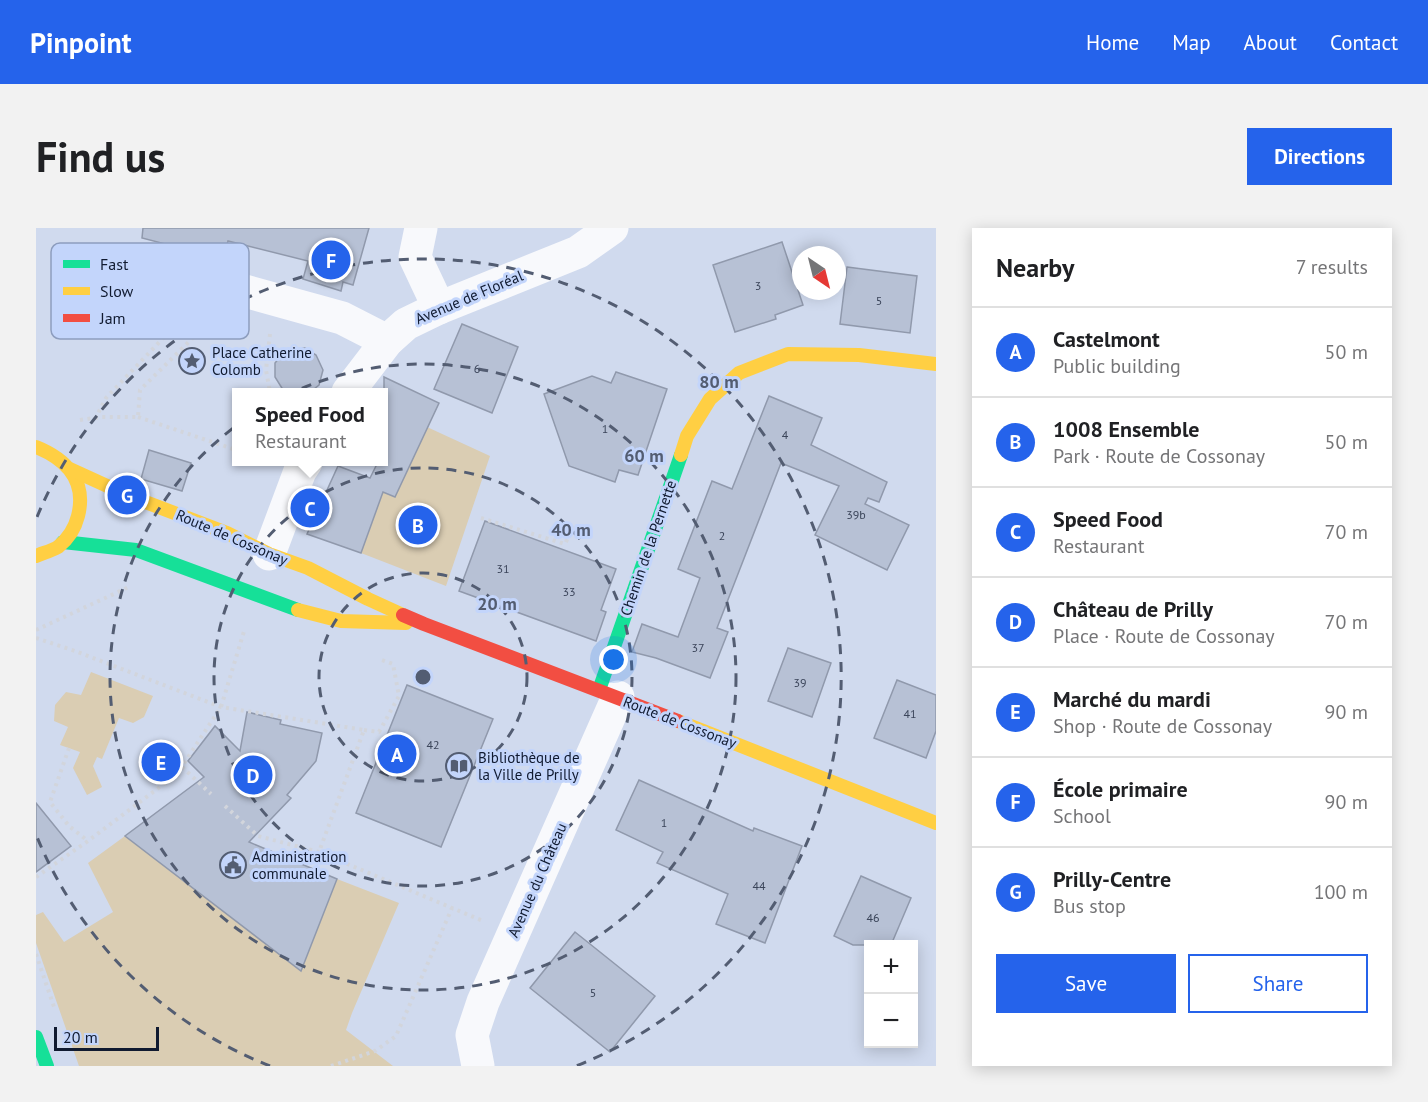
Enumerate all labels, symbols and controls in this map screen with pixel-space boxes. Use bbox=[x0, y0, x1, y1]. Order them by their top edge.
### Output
text: Pinpoint bbox=[30, 24, 132, 61]
text: Home bbox=[1086, 29, 1139, 56]
text: Map bbox=[1172, 29, 1211, 56]
text: About bbox=[1244, 29, 1297, 56]
text: Contact bbox=[1330, 29, 1398, 56]
button: Directions bbox=[1247, 128, 1392, 185]
text: Find us bbox=[36, 129, 165, 184]
pin: F bbox=[312, 237, 350, 282]
legend bbox=[51, 243, 249, 339]
north arrow bbox=[792, 246, 846, 300]
text: Nearby bbox=[996, 251, 1074, 284]
text: Fast bbox=[100, 254, 129, 274]
text: 7 results bbox=[1296, 254, 1368, 280]
street label: Avenue de Floréal bbox=[412, 265, 526, 328]
house number: 3 bbox=[755, 278, 761, 293]
text: Slow bbox=[100, 281, 134, 301]
house number: 5 bbox=[876, 293, 882, 308]
text: Jam bbox=[99, 308, 126, 328]
text: Castelmont bbox=[1053, 325, 1160, 353]
text: A bbox=[1009, 339, 1022, 365]
text: 50 m bbox=[1325, 339, 1368, 365]
place label: Place Catherine Colomb bbox=[212, 343, 312, 379]
place icon: Place Catherine Colomb bbox=[177, 346, 207, 376]
text: Public building bbox=[1053, 353, 1181, 379]
house number: 6 bbox=[474, 361, 480, 376]
text: 80 m bbox=[699, 370, 739, 393]
popup bbox=[232, 388, 388, 466]
text: Speed Food bbox=[255, 400, 365, 428]
text: 1008 Ensemble bbox=[1053, 415, 1200, 443]
house number: 1 bbox=[602, 421, 608, 436]
house number: 4 bbox=[782, 427, 789, 442]
text: Restaurant bbox=[255, 428, 347, 454]
text: B bbox=[1010, 429, 1021, 455]
text: 50 m bbox=[1325, 429, 1368, 455]
text: Park · Route de Cossonay bbox=[1053, 443, 1265, 469]
text: 60 m bbox=[624, 444, 664, 467]
pin: G bbox=[108, 472, 146, 518]
street label: Chemin de la Pernette bbox=[616, 478, 680, 618]
pin: C bbox=[290, 486, 330, 530]
pin: B bbox=[398, 502, 437, 548]
street label: Route de Cossonay bbox=[173, 505, 291, 569]
text: Speed Food bbox=[1053, 505, 1163, 533]
house number: 39b bbox=[846, 507, 866, 522]
text: 40 m bbox=[551, 518, 591, 541]
text: C bbox=[1010, 519, 1021, 545]
text: 70 m bbox=[1325, 519, 1368, 545]
house number: 2 bbox=[719, 528, 725, 543]
text: Restaurant bbox=[1053, 533, 1144, 559]
house number: 31 bbox=[496, 561, 510, 576]
house number: 33 bbox=[562, 584, 576, 599]
text: 20 m bbox=[477, 592, 517, 615]
text: Château de Prilly bbox=[1053, 595, 1213, 623]
text: D bbox=[1009, 609, 1022, 635]
text: 70 m bbox=[1325, 609, 1368, 635]
text: Place · Route de Cossonay bbox=[1053, 623, 1275, 649]
house number: 37 bbox=[691, 640, 705, 655]
your location bbox=[599, 645, 628, 674]
centre of rings bbox=[413, 667, 433, 687]
house number: 39 bbox=[793, 675, 807, 690]
text: Marché du mardi bbox=[1053, 685, 1211, 713]
street label: Route de Cossonay bbox=[621, 692, 739, 752]
text: E bbox=[1010, 699, 1021, 725]
text: 90 m bbox=[1325, 699, 1368, 725]
house number: 41 bbox=[903, 706, 917, 721]
text: Shop · Route de Cossonay bbox=[1053, 713, 1272, 739]
pin: A bbox=[378, 732, 416, 776]
house number: 42 bbox=[426, 737, 440, 752]
pin: E bbox=[142, 740, 180, 784]
place label: Bibliothèque de la Ville de Prilly bbox=[478, 748, 580, 784]
library icon: Bibliothèque de la Ville de Prilly bbox=[444, 751, 474, 781]
pin: D bbox=[234, 752, 272, 798]
text: École primaire bbox=[1053, 775, 1188, 803]
text: F bbox=[1010, 789, 1021, 815]
text: 90 m bbox=[1325, 789, 1368, 815]
text: School bbox=[1053, 803, 1111, 829]
house number: 1 bbox=[661, 815, 667, 830]
street label: Avenue du Château bbox=[503, 820, 571, 940]
place label: Administration communale bbox=[252, 847, 347, 883]
public building icon: Administration communale bbox=[218, 850, 248, 880]
text: Prilly-Centre bbox=[1053, 865, 1171, 893]
house number: 44 bbox=[752, 878, 766, 893]
text: G bbox=[1009, 879, 1022, 905]
text: 100 m bbox=[1314, 879, 1368, 905]
text: Bus stop bbox=[1053, 893, 1126, 919]
house number: 46 bbox=[866, 910, 880, 925]
map controls bbox=[864, 940, 918, 1048]
button: + bbox=[864, 940, 918, 994]
button: Save bbox=[996, 954, 1176, 1013]
button: Share bbox=[1188, 954, 1368, 1013]
house number: 5 bbox=[590, 985, 596, 1000]
button: − bbox=[864, 994, 918, 1048]
scale bar bbox=[54, 1024, 159, 1052]
text: 20 m bbox=[63, 1027, 98, 1047]

